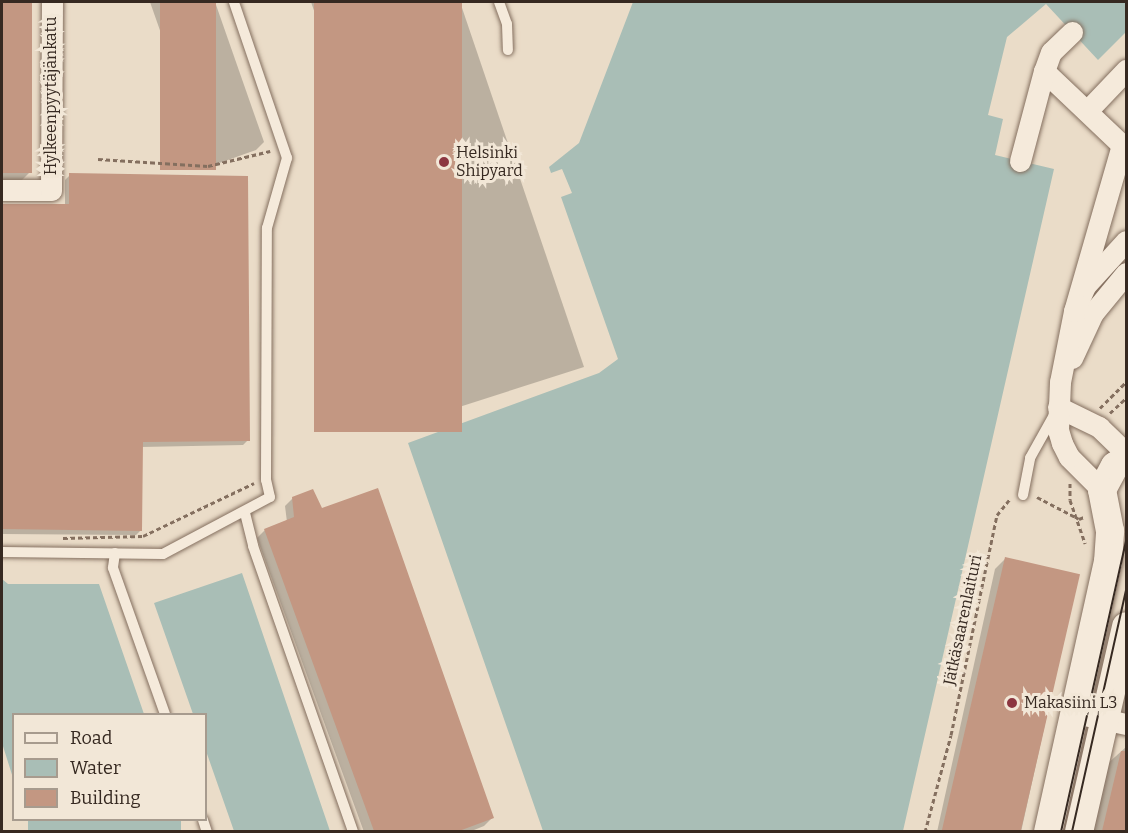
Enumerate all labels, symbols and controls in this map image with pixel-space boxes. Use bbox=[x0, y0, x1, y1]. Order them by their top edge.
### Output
street label: Hylkeenpyytäjänkatu bbox=[41, 17, 61, 175]
place label: Helsinki Shipyard bbox=[456, 143, 523, 181]
marker: Helsinki Shipyard bbox=[437, 155, 451, 169]
street label: Jätkäsaarenlaituri bbox=[940, 553, 986, 687]
place label: Makasiini L3 bbox=[1024, 693, 1117, 713]
marker: Makasiini L3 bbox=[1005, 696, 1019, 710]
legend bbox=[12, 713, 207, 821]
text: Road bbox=[70, 727, 112, 749]
text: Water bbox=[70, 757, 121, 779]
text: Building bbox=[70, 787, 141, 809]

